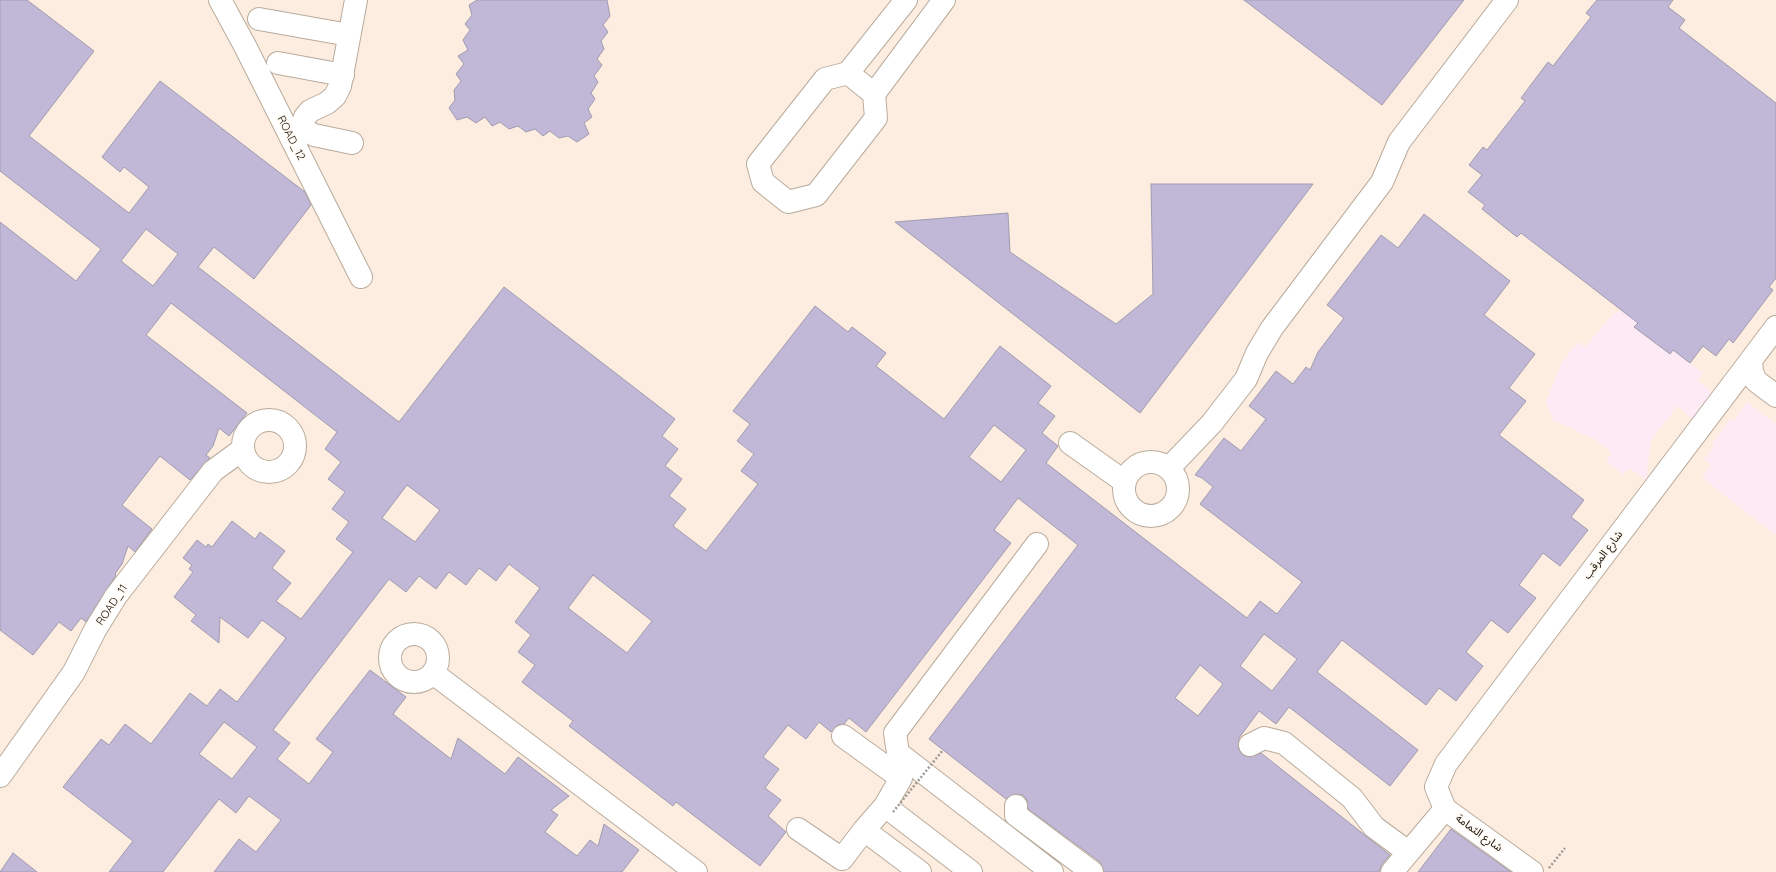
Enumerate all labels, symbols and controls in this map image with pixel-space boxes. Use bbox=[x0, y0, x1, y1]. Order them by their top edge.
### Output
street label: ROAD_12 bbox=[274, 114, 308, 162]
street label: شارع المرقب bbox=[1581, 528, 1625, 582]
street label: ROAD_11 bbox=[94, 582, 130, 628]
street label: شارع الثمامة bbox=[1453, 812, 1505, 854]

